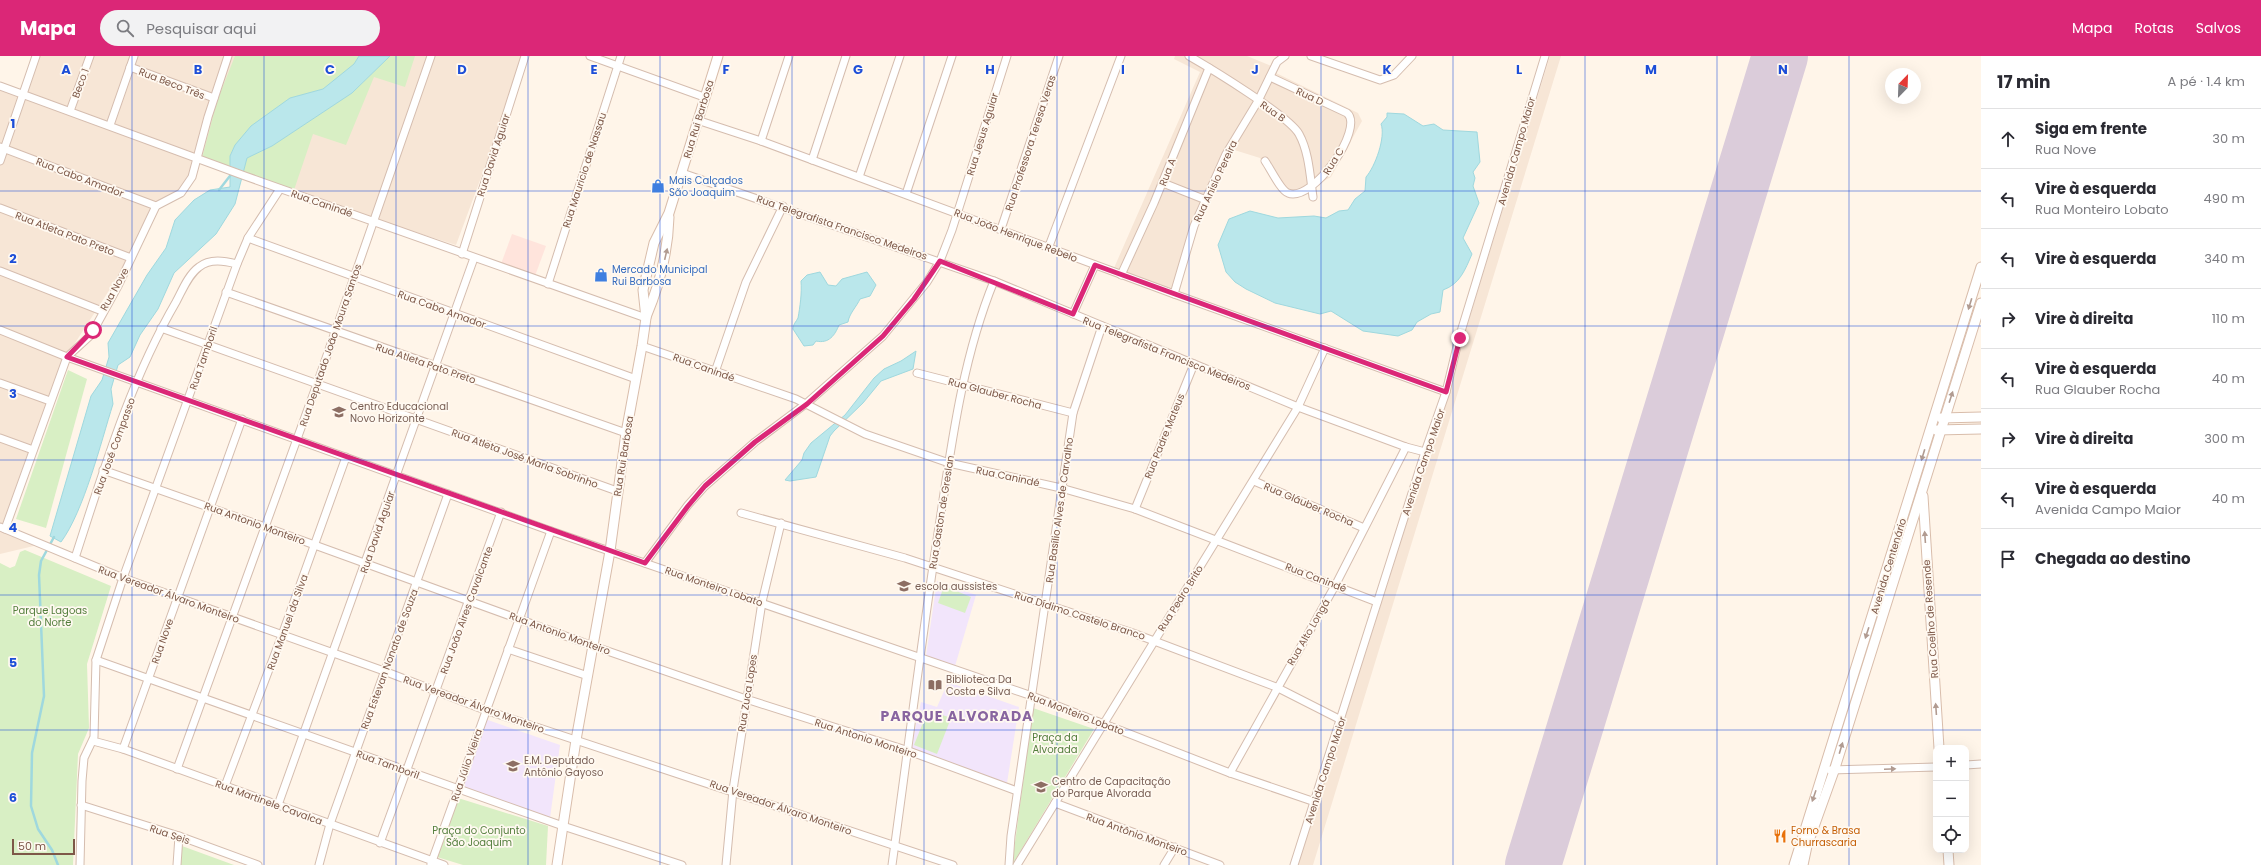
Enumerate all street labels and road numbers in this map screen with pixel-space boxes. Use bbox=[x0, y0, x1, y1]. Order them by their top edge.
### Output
street label: Rua Beco Três bbox=[137, 65, 207, 101]
street label: Beco 1 bbox=[68, 66, 93, 100]
street label: Rua Professora Teresa Veras bbox=[1001, 73, 1060, 213]
street label: Rua Rui Barbosa bbox=[679, 78, 718, 160]
street label: Rua D bbox=[1293, 84, 1326, 109]
street label: Rua Jesus Aguiar bbox=[963, 91, 1002, 177]
street label: Avenida Campo Maior bbox=[1494, 95, 1539, 207]
street label: Rua B bbox=[1257, 97, 1289, 126]
street label: Rua Mauricio de Nassau bbox=[559, 111, 610, 230]
street label: Rua David Aguiar bbox=[473, 112, 514, 198]
street label: Rua Anisio Pereira bbox=[1190, 138, 1241, 225]
street label: Rua C bbox=[1319, 144, 1348, 178]
street label: Rua Cabo Amador bbox=[34, 154, 126, 201]
street label: Rua A bbox=[1155, 156, 1180, 188]
street label: Rua Canindé bbox=[289, 186, 355, 221]
street label: Rua Telegrafista Francisco Medeiros bbox=[754, 191, 929, 264]
street label: Rua João Henrique Rebelo bbox=[952, 205, 1080, 266]
street label: Rua Atleta Pato Preto bbox=[13, 208, 117, 259]
street label: Rua Deputado João Moura Santos bbox=[296, 262, 365, 428]
street label: Rua Nove bbox=[96, 265, 132, 314]
street label: Rua Cabo Amador bbox=[396, 287, 488, 332]
street label: Rua Telegrafista Francisco Medeiros bbox=[1081, 313, 1253, 394]
street label: Rua Tamboril bbox=[186, 324, 221, 392]
street label: Rua Atleta Pato Preto bbox=[374, 339, 478, 388]
street label: Rua Canindé bbox=[671, 349, 737, 386]
street label: Rua Glauber Rocha bbox=[946, 374, 1043, 413]
street label: Rua Padre Mateus bbox=[1141, 391, 1188, 481]
street label: Rua José Compasso bbox=[90, 395, 139, 497]
street label: Avenida Campo Maior bbox=[1398, 406, 1449, 518]
street label: Rua Rui Barbosa bbox=[610, 415, 637, 497]
street label: Rua Atleta José Maria Sobrinho bbox=[449, 425, 600, 492]
street label: Rua Basílio Alves de Carvalho bbox=[1042, 436, 1077, 584]
street label: Rua Gaston de Greslan bbox=[925, 454, 958, 570]
street label: Rua Canindé bbox=[975, 462, 1041, 491]
street label: Rua Gláuber Rocha bbox=[1262, 479, 1356, 530]
street label: Rua David Aguiar bbox=[356, 489, 399, 575]
street label: Rua Antonio Monteiro bbox=[202, 498, 308, 549]
street label: Avenida Centenário bbox=[1867, 516, 1910, 616]
street label: Rua João Aires Cavalcante bbox=[436, 544, 497, 676]
street label: Rua Canindé bbox=[1283, 559, 1349, 596]
street label: Rua Coelho de Resende bbox=[1919, 559, 1942, 679]
street label: Rua Vereador Álvaro Monteiro bbox=[96, 562, 242, 627]
street label: Rua Pedro Brito bbox=[1154, 562, 1207, 634]
street label: Rua Monteiro Lobato bbox=[663, 563, 765, 610]
street label: Rua Manuel da Silva bbox=[263, 572, 312, 672]
street label: Rua Estevan Nonato de Souza bbox=[357, 587, 422, 731]
street label: Rua Dídimo Castelo Branco bbox=[1013, 587, 1147, 644]
street label: Rua Alto Longá bbox=[1283, 596, 1334, 668]
street label: Rua Antonio Monteiro bbox=[507, 608, 613, 659]
street label: Rua Nove bbox=[148, 616, 177, 666]
street label: Rua Zuca Lopes bbox=[734, 653, 761, 733]
street label: Rua Vereador Álvaro Monteiro bbox=[401, 672, 547, 737]
street label: Rua Monteiro Lobato bbox=[1025, 688, 1126, 739]
street label: Avenida Campo Maior bbox=[1301, 714, 1350, 826]
street label: Rua Antonio Monteiro bbox=[813, 715, 919, 762]
street label: Rua Júlio Vieira bbox=[447, 727, 486, 804]
street label: Rua Tamboril bbox=[354, 746, 421, 783]
street label: Rua Martinele Cavalca bbox=[213, 776, 325, 829]
street label: Rua Vereador Álvaro Monteiro bbox=[708, 776, 854, 839]
street label: Rua Antônio Monteiro bbox=[1084, 809, 1190, 860]
street label: Rua Seis bbox=[148, 821, 192, 848]

